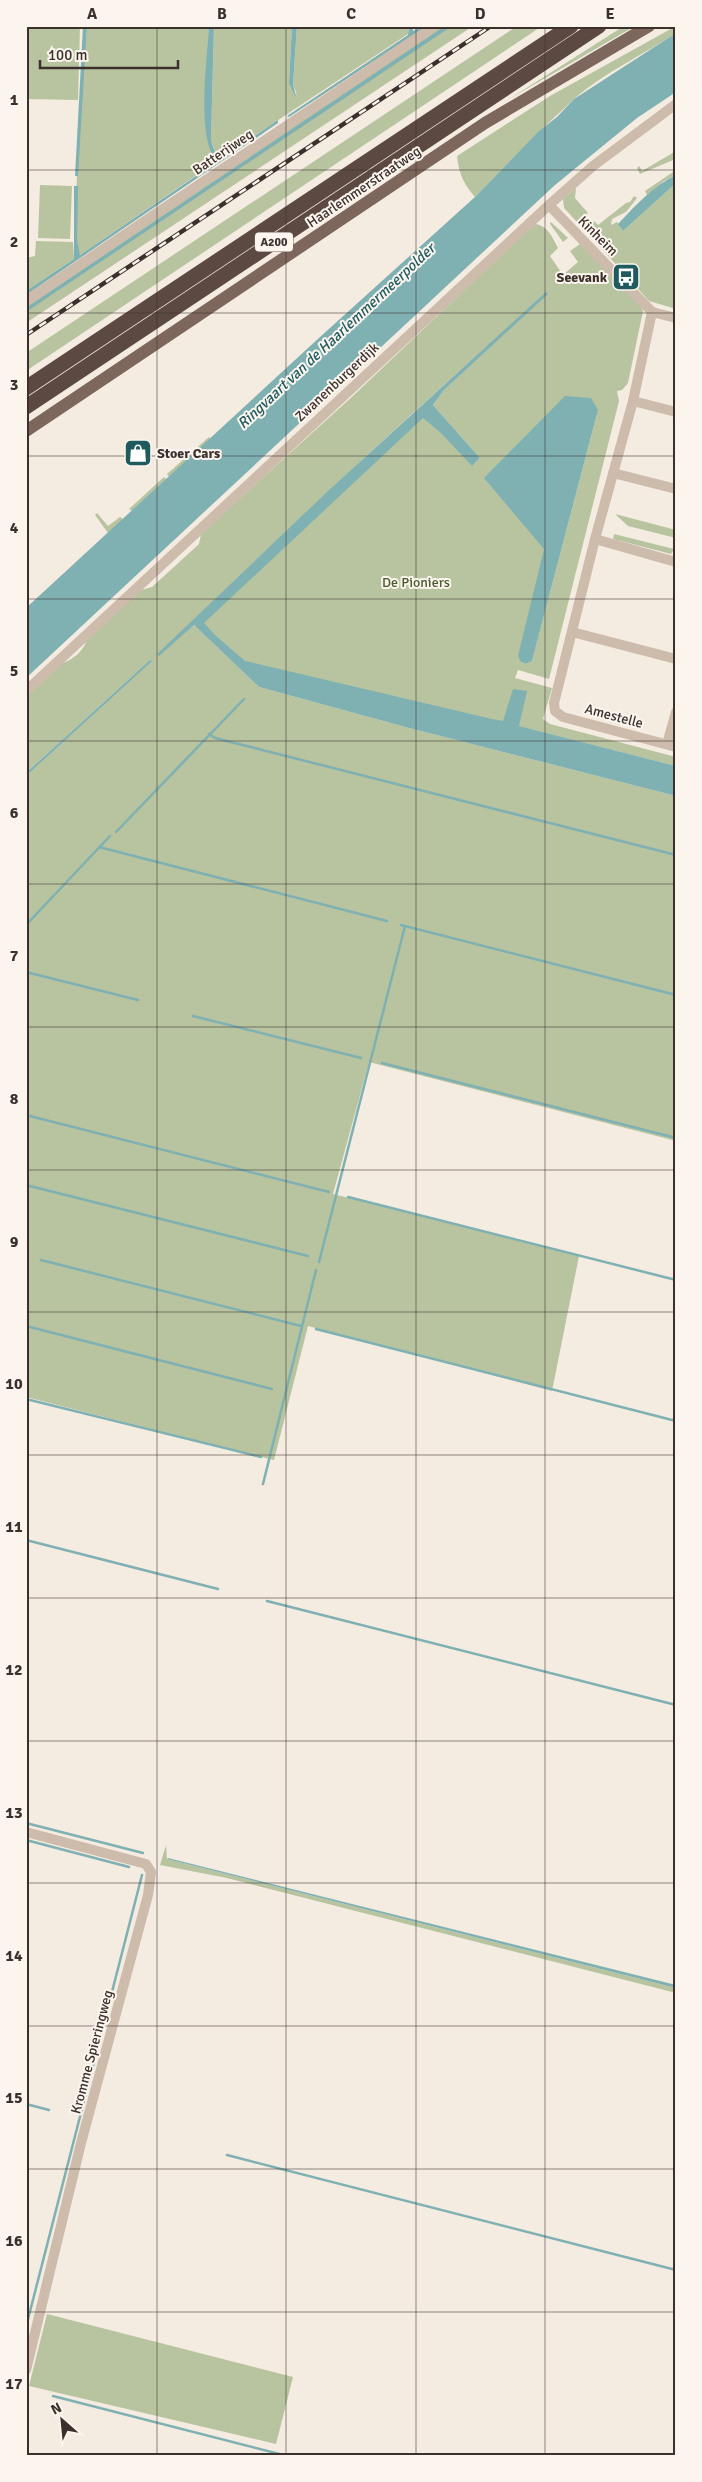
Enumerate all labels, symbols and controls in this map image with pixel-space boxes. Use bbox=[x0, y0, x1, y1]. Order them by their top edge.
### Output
text: A bbox=[87, 4, 98, 24]
text: B bbox=[217, 4, 227, 24]
text: C bbox=[346, 4, 356, 24]
text: D bbox=[475, 4, 486, 24]
text: E bbox=[605, 4, 615, 24]
scale bar bbox=[40, 38, 178, 70]
text: 100 m bbox=[48, 46, 88, 64]
text: 1 bbox=[10, 90, 19, 110]
street label: Batterijweg bbox=[189, 126, 257, 178]
street label: Haarlemmerstraatweg bbox=[304, 143, 424, 231]
street label: Kinheim bbox=[575, 213, 621, 259]
text: 2 bbox=[10, 232, 18, 252]
road number: A200 bbox=[255, 232, 293, 252]
water label: Ringvaart van de Haarlemmermeerpolder bbox=[234, 238, 440, 432]
bus stop icon: Seevank bbox=[611, 262, 641, 292]
place label: Seevank bbox=[557, 269, 608, 286]
street label: Zwanenburgerdijk bbox=[292, 339, 382, 425]
text: 3 bbox=[10, 375, 18, 395]
shop icon: Stoer Cars bbox=[123, 438, 153, 468]
place label: Stoer Cars bbox=[157, 445, 220, 462]
text: 4 bbox=[10, 518, 19, 538]
park label: De Pioniers bbox=[382, 574, 450, 591]
text: 5 bbox=[10, 661, 18, 681]
street label: Amestelle bbox=[583, 700, 645, 732]
text: 6 bbox=[10, 803, 19, 823]
text: 7 bbox=[10, 946, 19, 966]
text: 8 bbox=[10, 1089, 19, 1109]
text: 9 bbox=[10, 1232, 19, 1252]
text: 10 bbox=[5, 1374, 23, 1394]
text: 11 bbox=[5, 1517, 23, 1537]
text: 12 bbox=[5, 1660, 23, 1680]
text: 13 bbox=[5, 1803, 23, 1823]
text: 14 bbox=[5, 1946, 23, 1966]
street label: Kromme Spieringweg bbox=[67, 1988, 117, 2116]
text: 15 bbox=[5, 2088, 23, 2108]
text: 16 bbox=[5, 2231, 23, 2251]
text: 17 bbox=[5, 2374, 23, 2394]
north arrow bbox=[38, 2394, 88, 2444]
text: N bbox=[48, 2399, 65, 2419]

